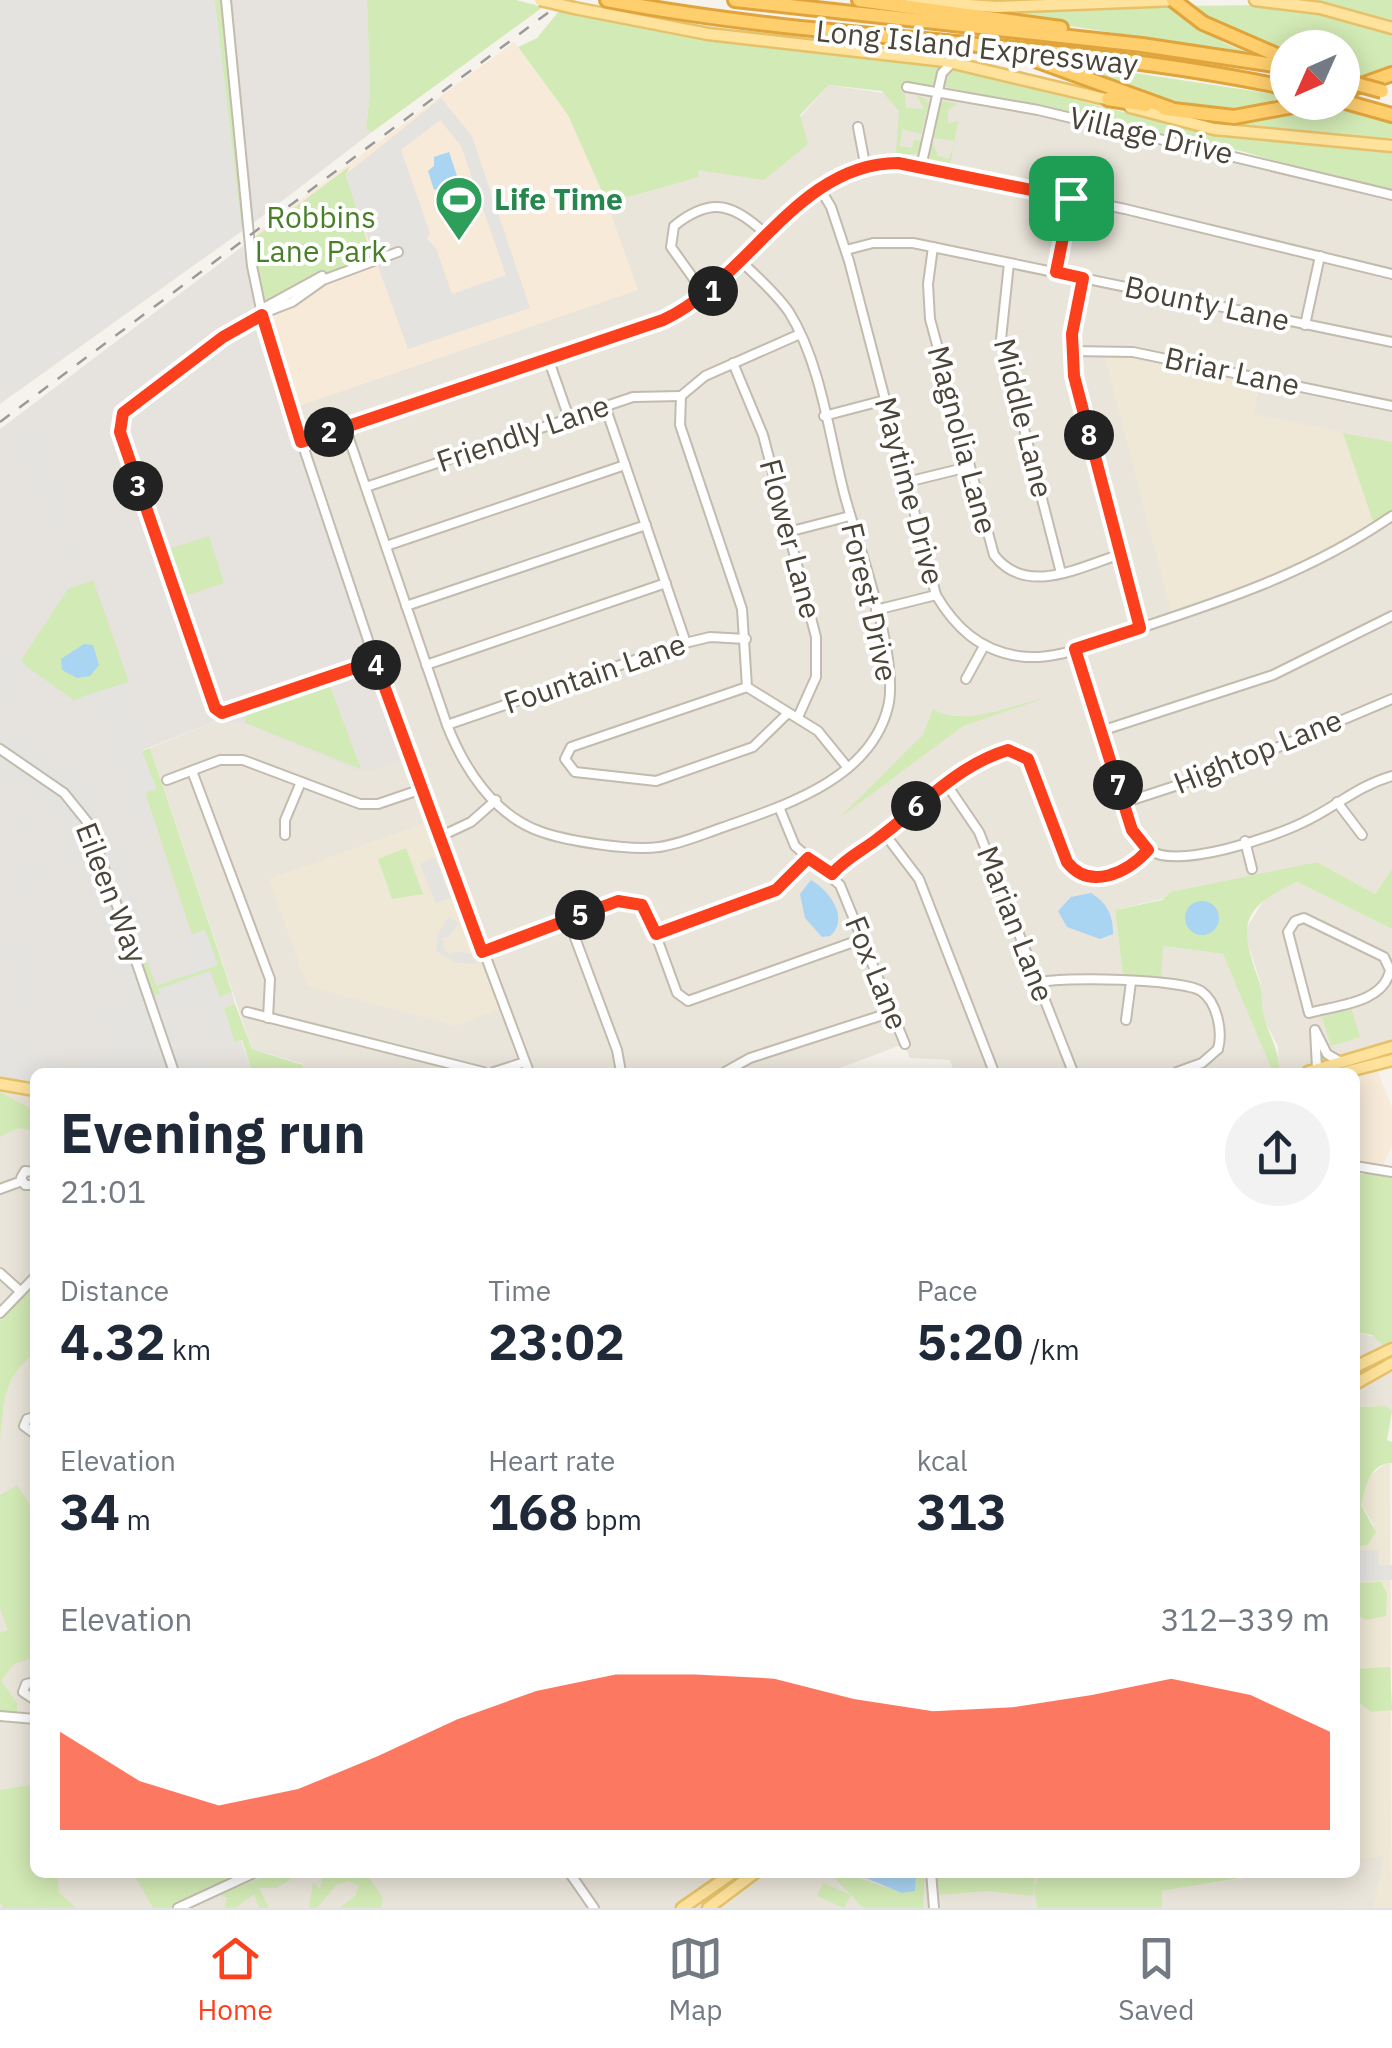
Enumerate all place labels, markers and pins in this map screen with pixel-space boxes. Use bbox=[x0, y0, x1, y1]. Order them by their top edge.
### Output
pin bbox=[1029, 156, 1114, 241]
sports icon: Life Time bbox=[433, 174, 485, 242]
place label: Life Time bbox=[494, 179, 623, 218]
pin: 1 bbox=[688, 266, 738, 316]
pin: 2 bbox=[304, 407, 354, 457]
pin: 8 bbox=[1064, 410, 1114, 460]
pin: 3 bbox=[113, 461, 163, 511]
pin: 4 bbox=[351, 640, 401, 690]
pin: 7 bbox=[1093, 760, 1143, 810]
pin: 6 bbox=[891, 781, 941, 831]
pin: 5 bbox=[555, 890, 605, 940]

